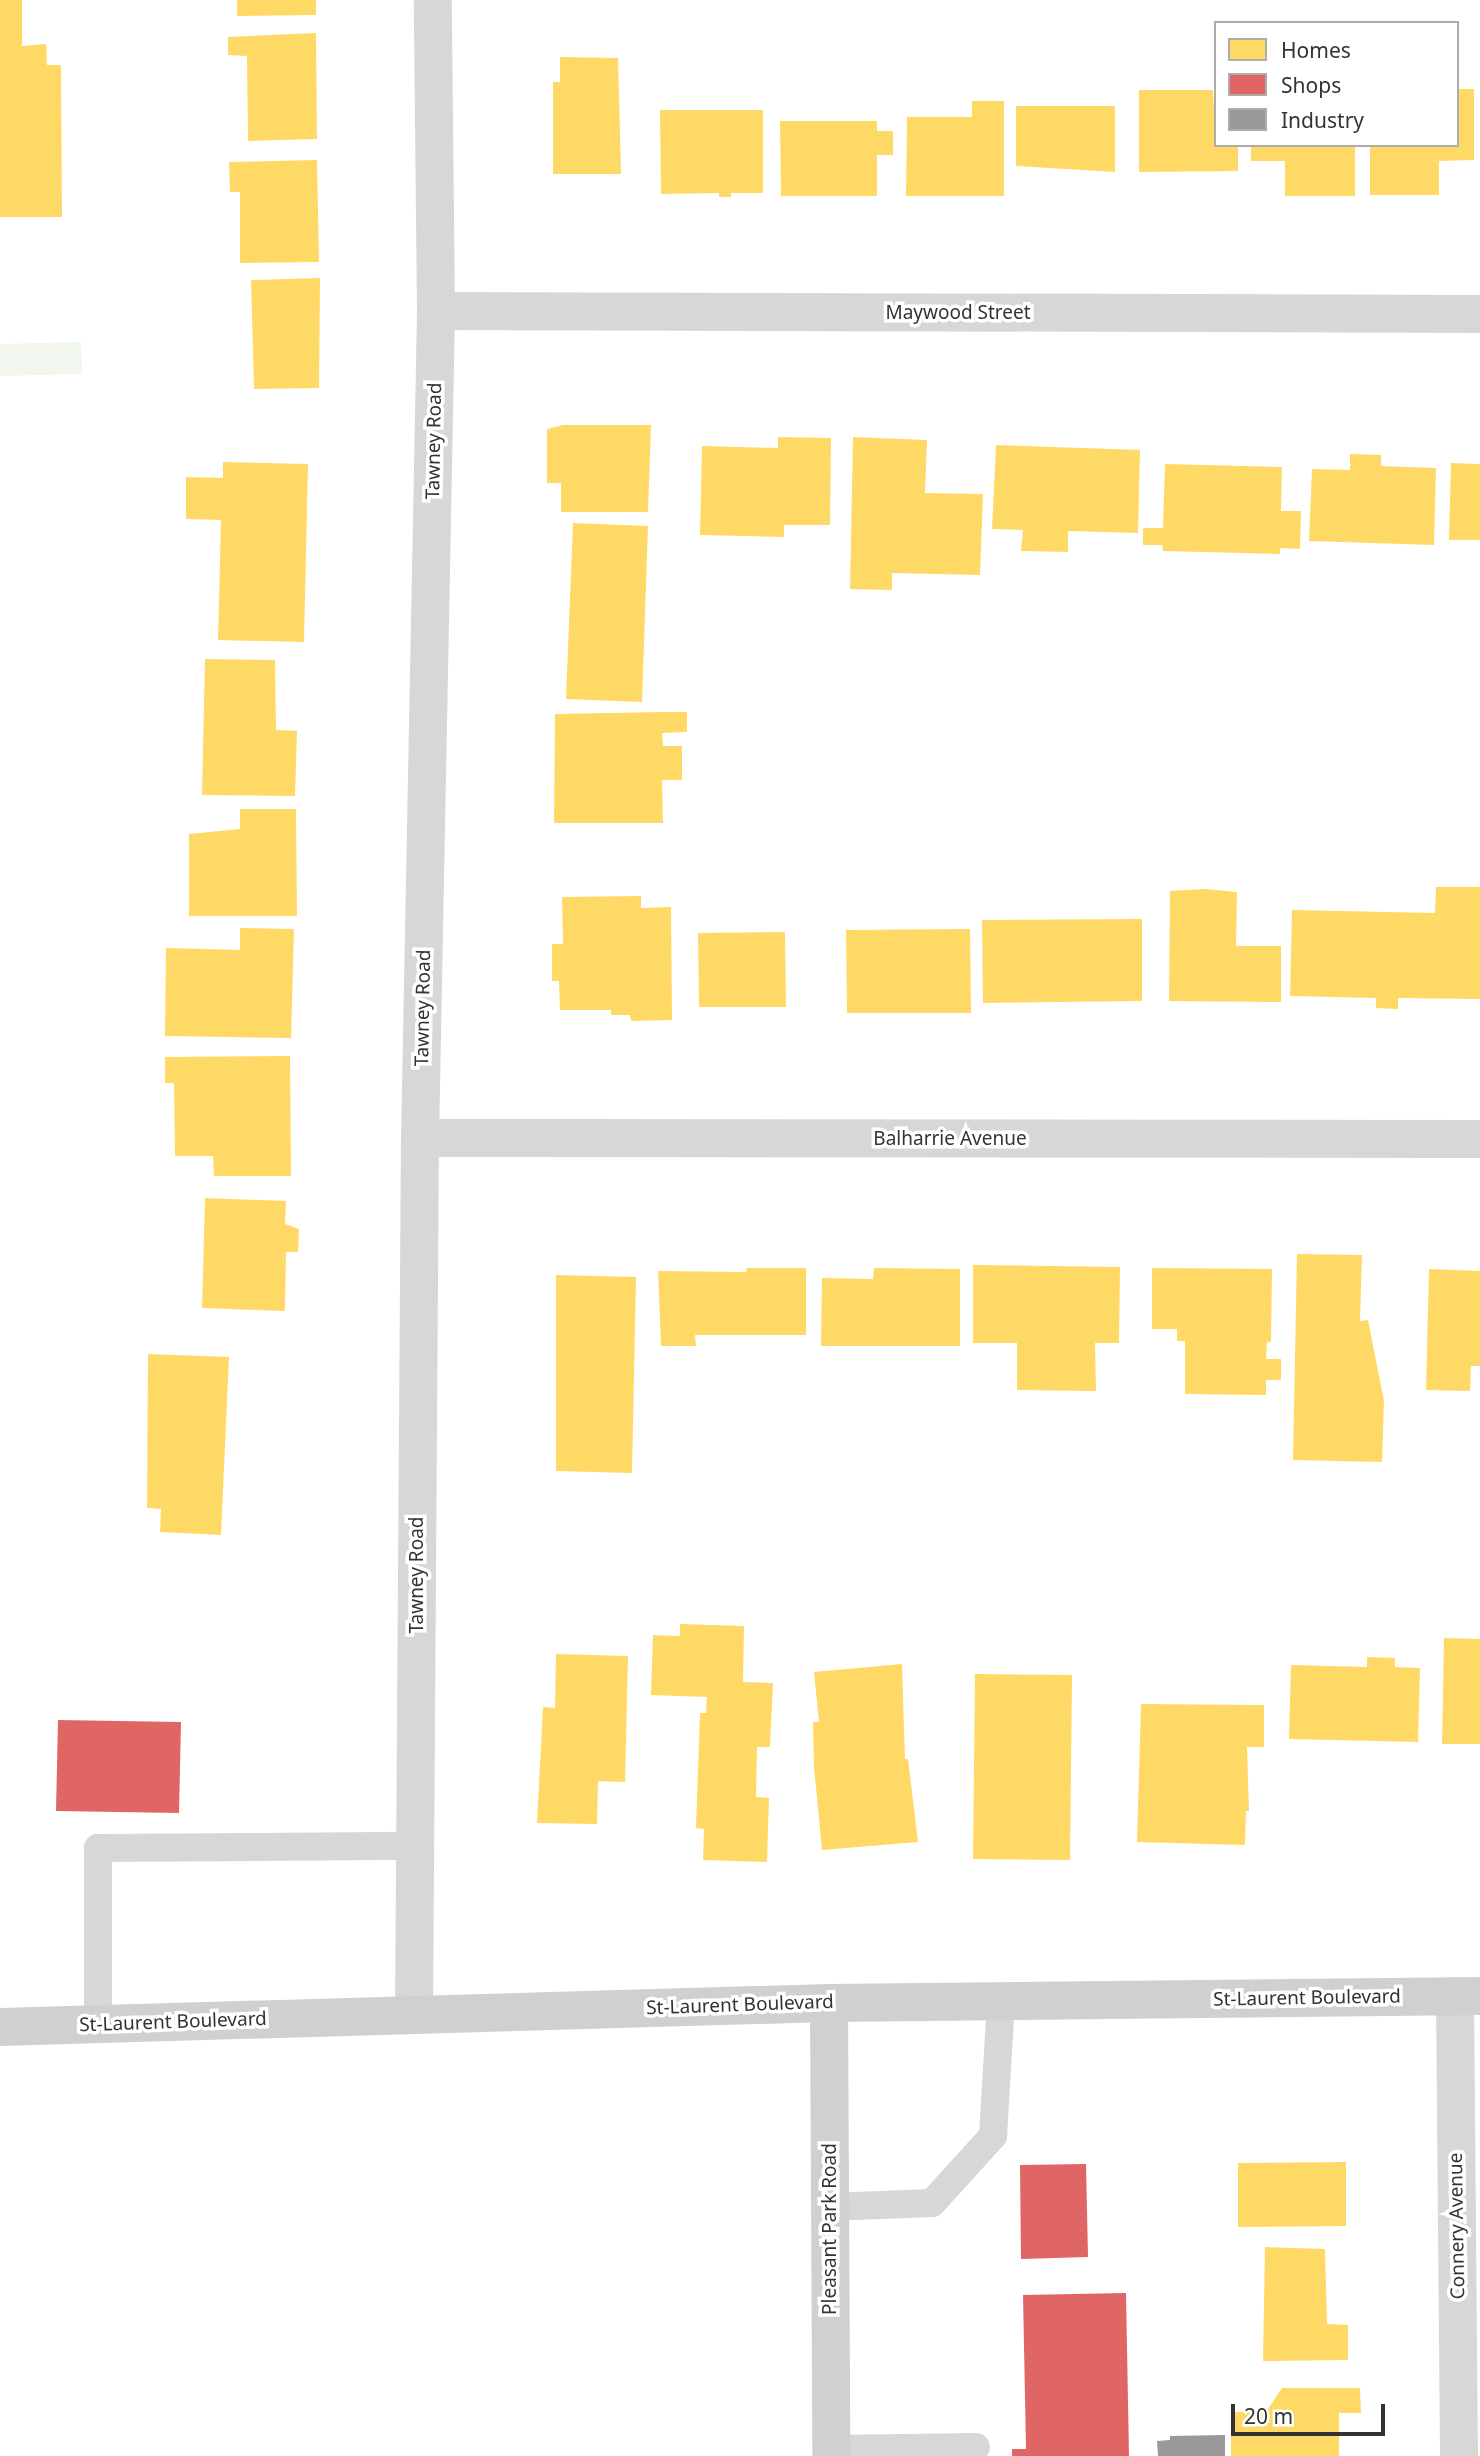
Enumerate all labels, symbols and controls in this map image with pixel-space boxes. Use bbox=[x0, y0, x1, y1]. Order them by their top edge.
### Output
legend bbox=[1214, 21, 1459, 147]
text: Homes bbox=[1281, 36, 1351, 64]
text: Shops bbox=[1281, 71, 1341, 99]
text: Industry bbox=[1281, 106, 1364, 134]
street label: Maywood Street bbox=[885, 302, 1031, 324]
street label: Tawney Road bbox=[422, 382, 446, 500]
street label: Tawney Road bbox=[411, 949, 435, 1067]
street label: Balharrie Avenue bbox=[873, 1128, 1027, 1150]
street label: Tawney Road bbox=[406, 1516, 428, 1634]
street label: St-Laurent Boulevard bbox=[1213, 1985, 1401, 2011]
street label: St-Laurent Boulevard bbox=[646, 1990, 834, 2020]
street label: St-Laurent Boulevard bbox=[79, 2007, 267, 2037]
street label: Pleasant Park Road bbox=[819, 2143, 841, 2315]
street label: Connery Avenue bbox=[1444, 2152, 1470, 2300]
scale bar bbox=[1235, 2390, 1389, 2434]
text: 20 m bbox=[1244, 2402, 1293, 2430]

